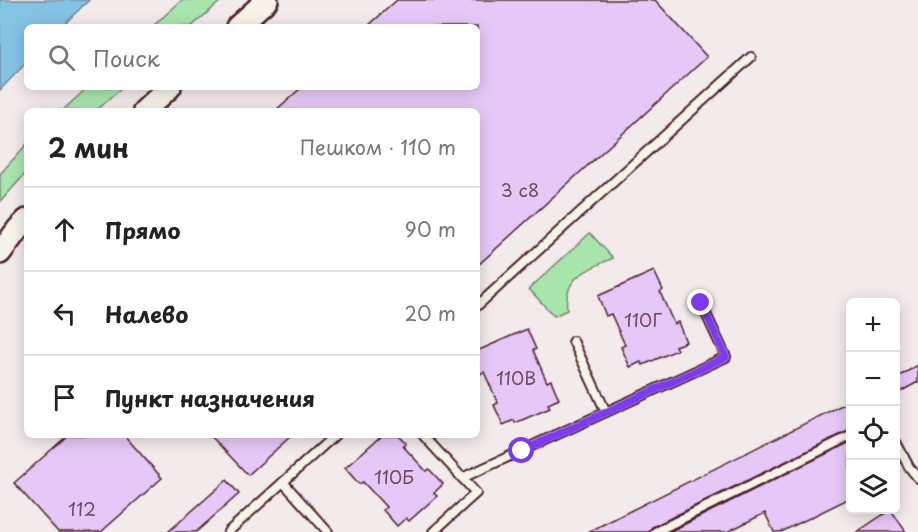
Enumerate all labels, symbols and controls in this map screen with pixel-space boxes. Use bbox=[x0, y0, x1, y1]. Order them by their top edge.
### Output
search box bbox=[24, 24, 480, 90]
icon: search bbox=[45, 41, 78, 74]
text: Поиск bbox=[93, 41, 160, 74]
text: 2 мин bbox=[48, 128, 129, 167]
text: Пешком · 110 m bbox=[300, 132, 456, 162]
house number: 3 с8 bbox=[501, 176, 539, 203]
icon: ahead bbox=[48, 213, 81, 246]
text: Прямо bbox=[105, 213, 180, 246]
text: 90 m bbox=[405, 214, 456, 244]
route end bbox=[687, 289, 713, 315]
icon: left bbox=[48, 297, 81, 330]
text: Налево bbox=[105, 297, 188, 330]
text: 20 m bbox=[404, 298, 456, 328]
map controls bbox=[846, 298, 900, 514]
button: + bbox=[846, 298, 900, 352]
house number: 110Г bbox=[624, 306, 662, 333]
button: − bbox=[846, 352, 900, 406]
house number: 110В bbox=[496, 364, 536, 391]
icon: arrive bbox=[48, 381, 81, 414]
text: Пункт назначения bbox=[105, 381, 315, 414]
button: locate bbox=[846, 406, 900, 460]
route start bbox=[508, 437, 534, 463]
button: layers bbox=[846, 460, 900, 514]
house number: 110Б bbox=[374, 463, 414, 490]
house number: 112 bbox=[68, 495, 96, 522]

